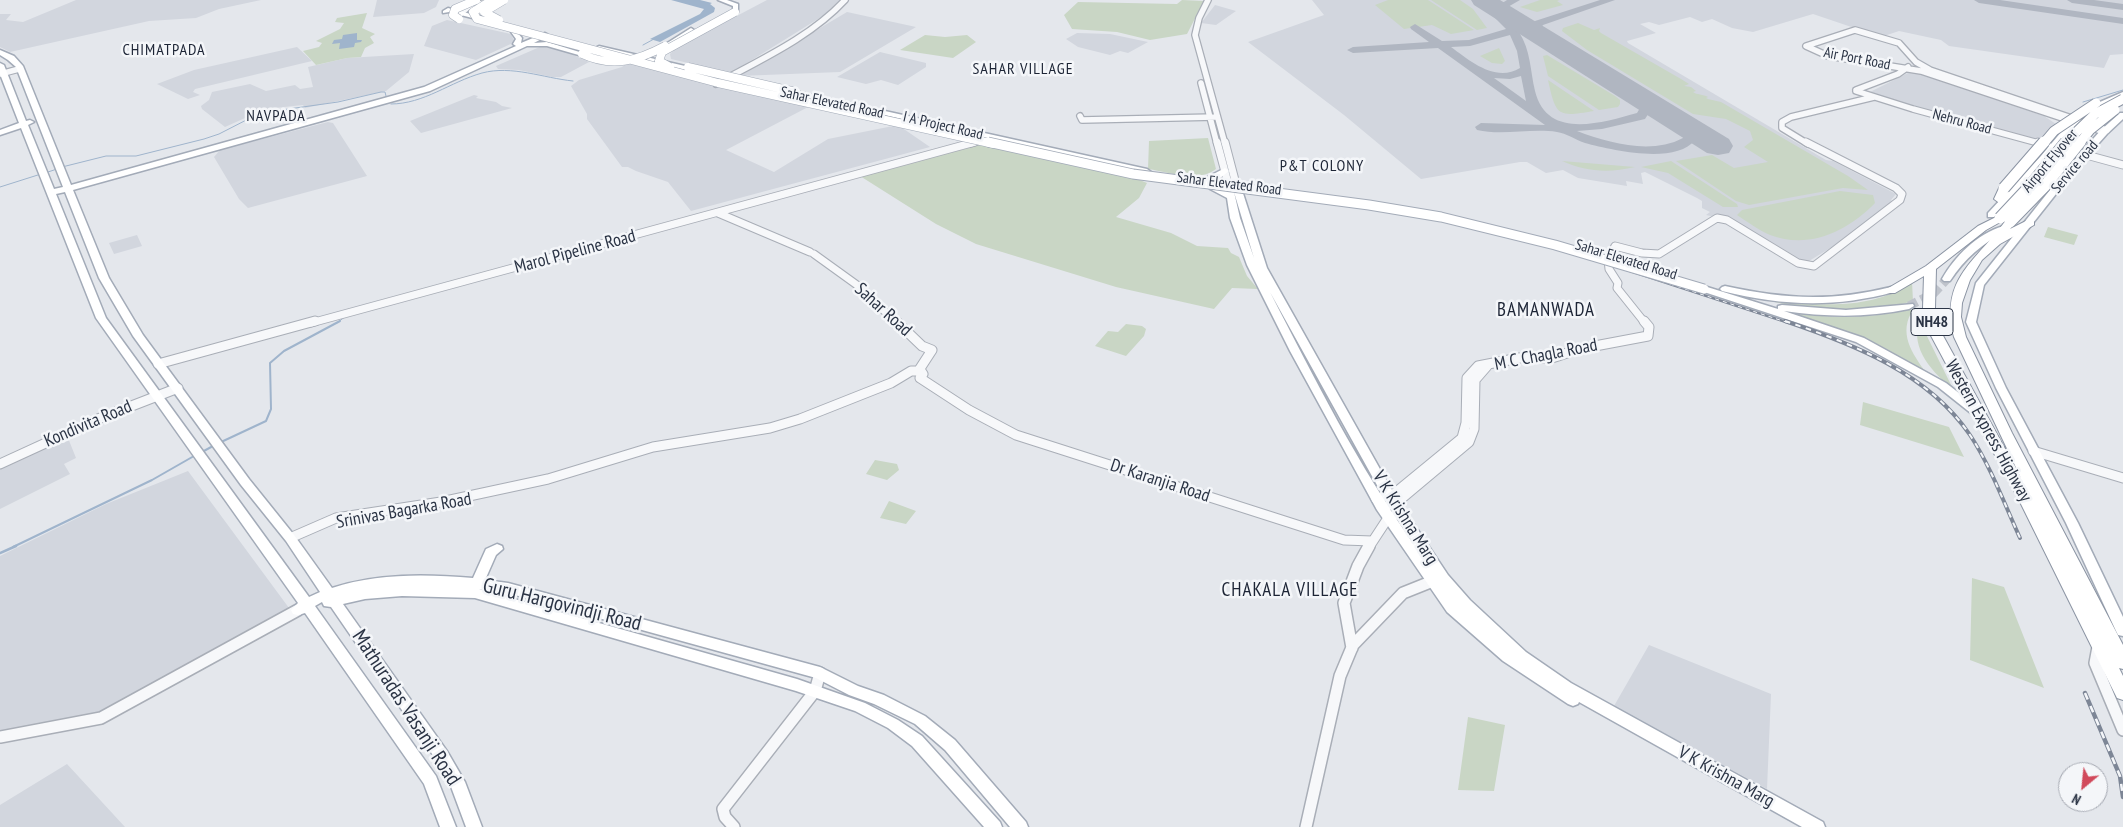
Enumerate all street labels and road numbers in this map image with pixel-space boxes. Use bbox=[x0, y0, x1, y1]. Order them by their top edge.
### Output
street label: Air Port Road bbox=[1822, 44, 1892, 74]
street label: Sahar Elevated Road bbox=[779, 83, 885, 123]
street label: Nehru Road bbox=[1931, 106, 1993, 138]
street label: I A Project Road bbox=[901, 108, 985, 144]
street label: Airport Flyover bbox=[2018, 126, 2082, 196]
street label: Service road bbox=[2048, 137, 2102, 197]
street label: Sahar Elevated Road bbox=[1176, 169, 1282, 199]
street label: Marol Pipeline Road bbox=[512, 225, 638, 279]
street label: Sahar Elevated Road bbox=[1573, 236, 1679, 284]
street label: Sahar Road bbox=[850, 279, 916, 341]
road number: NH48 bbox=[1911, 308, 1953, 336]
street label: M C Chagla Road bbox=[1493, 334, 1599, 376]
street label: Western Express Highway bbox=[1940, 356, 2036, 506]
street label: Kondivita Road bbox=[41, 396, 135, 452]
street label: Dr Karanjia Road bbox=[1107, 455, 1213, 507]
street label: V K Krishna Marg bbox=[1368, 467, 1442, 569]
street label: Srinivas Bagarka Road bbox=[335, 488, 473, 534]
street label: Guru Hargovindji Road bbox=[480, 573, 644, 637]
street label: Mathuradas Vasanji Road bbox=[346, 625, 466, 791]
street label: V K Krishna Marg bbox=[1674, 742, 1778, 812]

